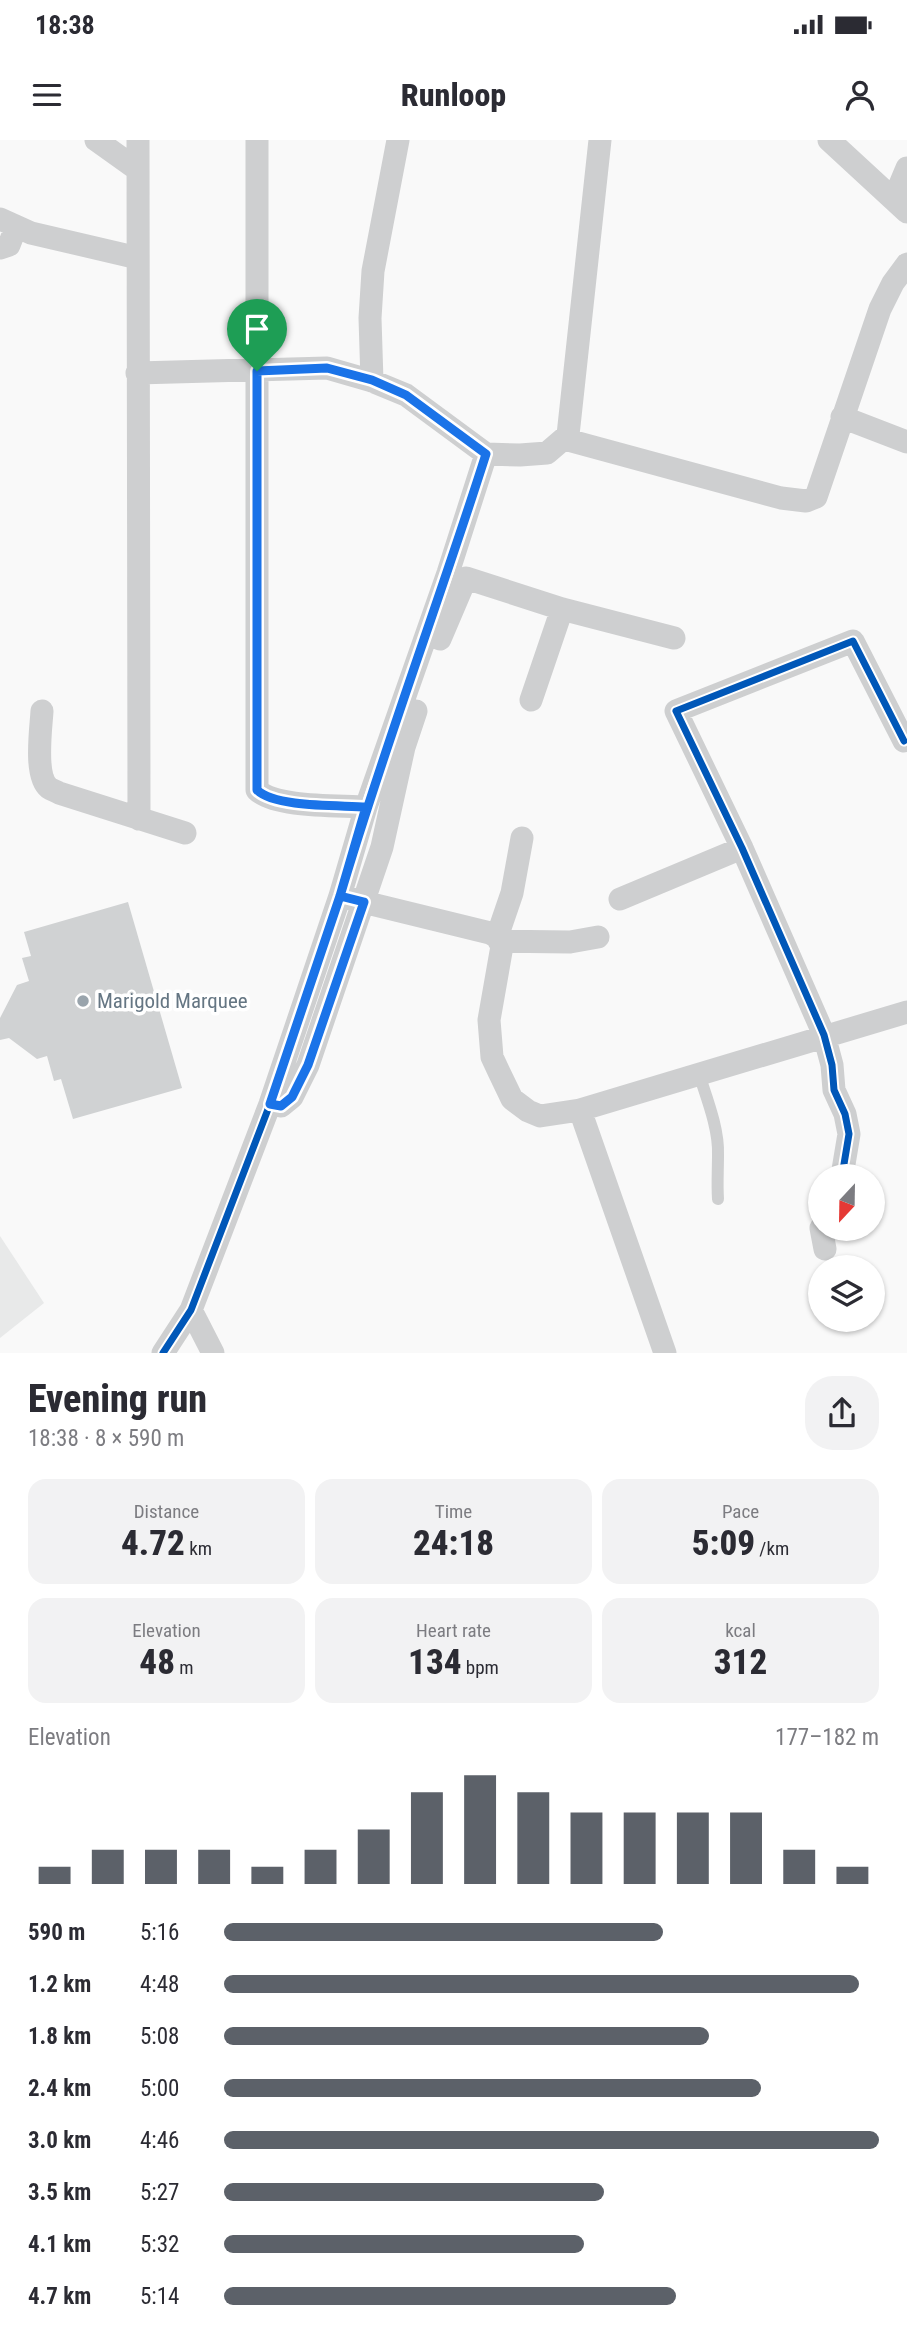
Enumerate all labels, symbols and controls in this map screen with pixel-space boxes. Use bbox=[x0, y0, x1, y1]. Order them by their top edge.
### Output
text: 18:38 bbox=[35, 10, 95, 40]
icon: menu bbox=[28, 76, 66, 114]
text: Runloop bbox=[401, 76, 506, 114]
icon: person bbox=[841, 76, 879, 114]
pin bbox=[227, 299, 287, 371]
icon: arrive bbox=[238, 310, 276, 348]
place label: Marigold Marquee bbox=[97, 989, 248, 1013]
marker: Marigold Marquee bbox=[75, 993, 91, 1009]
north arrow bbox=[808, 1164, 886, 1241]
map controls bbox=[808, 1164, 885, 1332]
button: layers bbox=[808, 1255, 885, 1332]
button: share bbox=[805, 1376, 879, 1450]
text: Evening run bbox=[28, 1377, 207, 1421]
text: 18:38 · 8 × 590 m bbox=[28, 1425, 184, 1452]
text: Distance bbox=[134, 1500, 199, 1523]
text: Time bbox=[435, 1500, 472, 1523]
text: Pace bbox=[722, 1500, 759, 1523]
text: 4.72 bbox=[121, 1523, 185, 1564]
text: 24:18 bbox=[413, 1523, 494, 1564]
text: 5:09 bbox=[692, 1523, 755, 1564]
text: km bbox=[185, 1537, 212, 1560]
text: /km bbox=[755, 1537, 789, 1560]
text: Elevation bbox=[132, 1619, 201, 1642]
text: Heart rate bbox=[416, 1619, 491, 1642]
text: kcal bbox=[725, 1619, 756, 1642]
text: 48 bbox=[139, 1642, 175, 1683]
text: 134 bbox=[408, 1642, 461, 1683]
text: 312 bbox=[714, 1642, 767, 1683]
text: m bbox=[175, 1656, 194, 1679]
text: bpm bbox=[461, 1656, 499, 1679]
text: Elevation bbox=[28, 1724, 111, 1751]
text: 177–182 m bbox=[775, 1724, 879, 1751]
text: 590 m bbox=[28, 1919, 85, 1946]
text: 5:16 bbox=[140, 1919, 179, 1946]
text: 1.2 km bbox=[28, 1971, 91, 1998]
text: 4:48 bbox=[140, 1971, 179, 1998]
text: 1.8 km bbox=[28, 2023, 91, 2050]
text: 5:08 bbox=[140, 2023, 179, 2050]
text: 2.4 km bbox=[28, 2075, 91, 2102]
text: 5:00 bbox=[140, 2075, 179, 2102]
text: 3.0 km bbox=[28, 2127, 91, 2154]
text: 4:46 bbox=[140, 2127, 179, 2154]
text: 3.5 km bbox=[28, 2179, 91, 2206]
text: 5:27 bbox=[140, 2179, 179, 2206]
text: 4.1 km bbox=[28, 2231, 91, 2258]
text: 5:32 bbox=[140, 2231, 179, 2258]
text: 4.7 km bbox=[28, 2283, 91, 2310]
text: 5:14 bbox=[140, 2283, 179, 2310]

